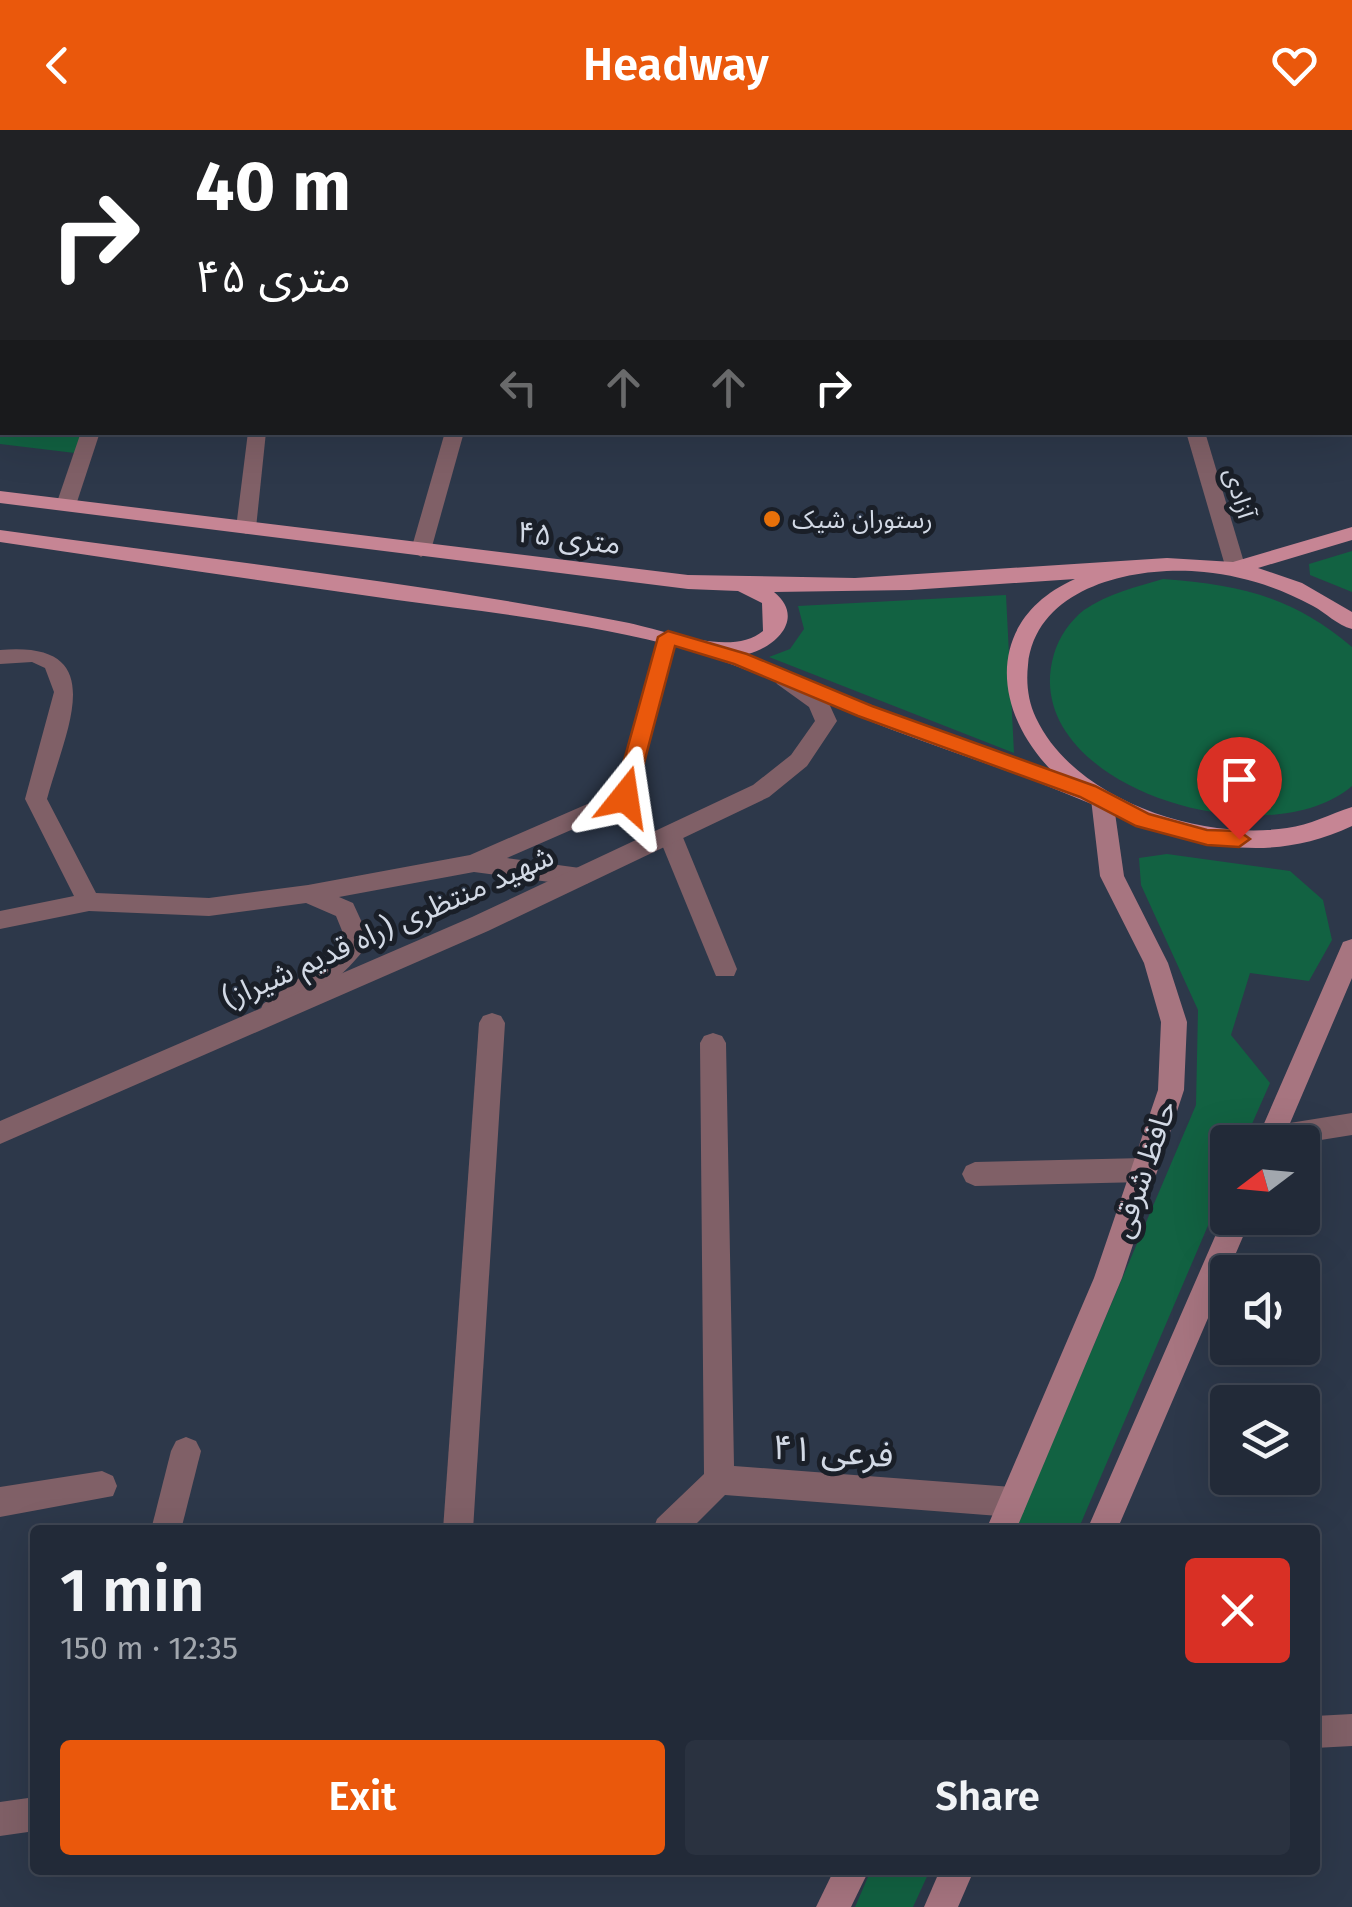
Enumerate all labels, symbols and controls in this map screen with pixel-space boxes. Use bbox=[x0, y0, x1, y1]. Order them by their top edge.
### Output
icon: back bbox=[30, 38, 85, 93]
text: Headway bbox=[583, 38, 769, 92]
icon: heart bbox=[1267, 38, 1322, 93]
text: 40 m bbox=[195, 145, 351, 229]
icon: right bbox=[30, 170, 160, 300]
text: ۴۵ متری bbox=[195, 250, 351, 304]
icon: left bbox=[491, 360, 546, 415]
icon: ahead bbox=[596, 360, 651, 415]
icon: ahead bbox=[701, 360, 756, 415]
icon: right bbox=[806, 360, 861, 415]
street label: آزادی bbox=[1217, 464, 1261, 524]
place label: رستوران شیک bbox=[792, 505, 933, 535]
marker: رستوران شیک bbox=[761, 508, 783, 530]
street label: ۴۵ متری bbox=[515, 514, 623, 562]
pin bbox=[1197, 737, 1282, 840]
position arrow bbox=[573, 745, 677, 849]
icon: arrive bbox=[1212, 752, 1267, 807]
street label: شهید منتظری (راه قدیم شیراز) bbox=[217, 838, 561, 1021]
street label: حافظ شرقی bbox=[1104, 1096, 1184, 1242]
north arrow bbox=[1210, 1125, 1320, 1235]
map controls bbox=[1210, 1125, 1320, 1495]
button: sound bbox=[1210, 1255, 1320, 1365]
button: layers bbox=[1210, 1385, 1320, 1495]
street label: فرعی ۴۱ bbox=[771, 1426, 895, 1476]
text: 1 min bbox=[60, 1555, 205, 1627]
button: close bbox=[1185, 1558, 1290, 1663]
text: 150 m · 12:35 bbox=[60, 1629, 238, 1667]
button: Exit bbox=[60, 1740, 665, 1855]
button: Share bbox=[685, 1740, 1290, 1855]

